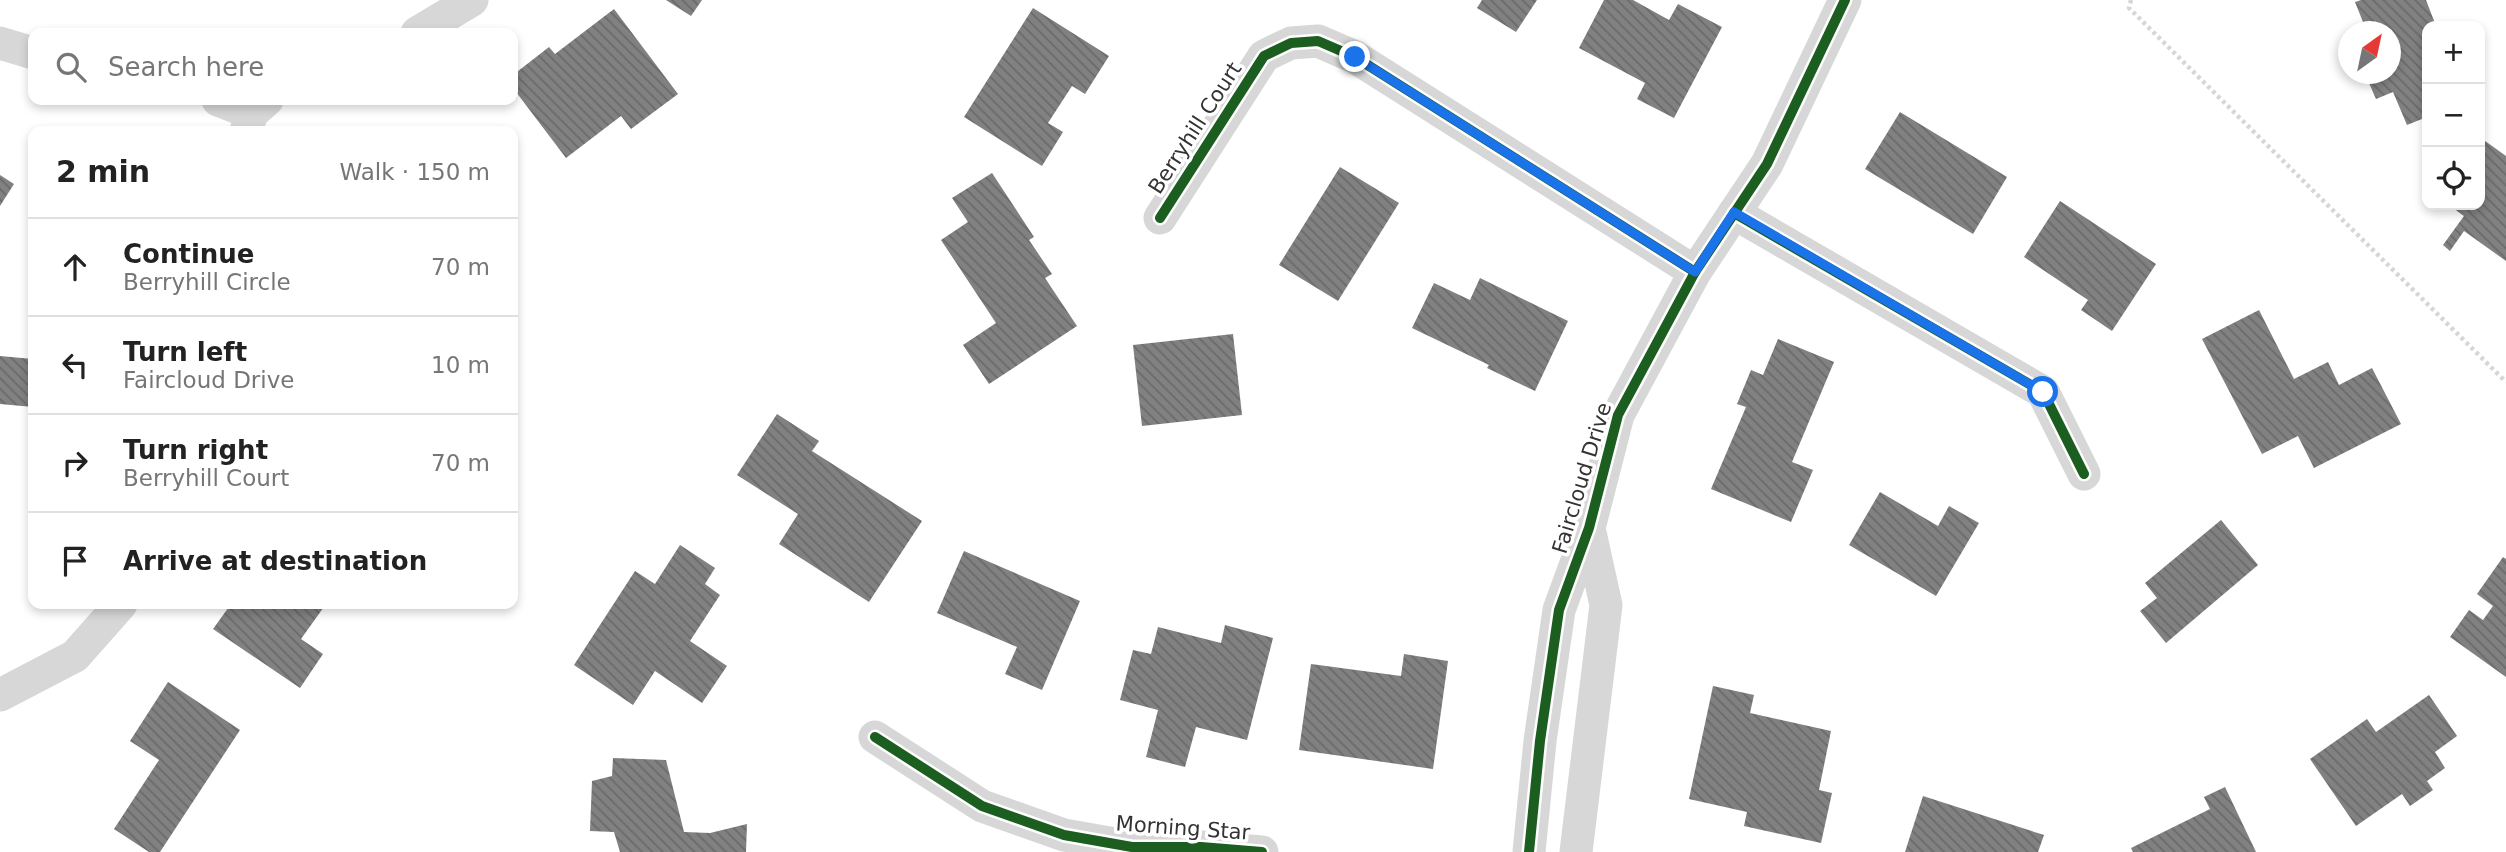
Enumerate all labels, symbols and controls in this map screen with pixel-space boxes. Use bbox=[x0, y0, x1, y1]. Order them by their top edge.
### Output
north arrow bbox=[2338, 21, 2401, 84]
map controls bbox=[2422, 21, 2485, 210]
button: + bbox=[2422, 21, 2485, 84]
search box bbox=[28, 28, 518, 105]
route end bbox=[1339, 41, 1370, 72]
icon: search bbox=[52, 48, 90, 86]
text: Search here bbox=[108, 52, 264, 82]
street label: Berryhill Court bbox=[1144, 58, 1246, 198]
button: − bbox=[2422, 84, 2485, 147]
button: locate bbox=[2422, 147, 2485, 210]
text: 2 min bbox=[56, 154, 150, 189]
text: Walk · 150 m bbox=[339, 159, 490, 185]
text: Continue bbox=[123, 239, 254, 269]
icon: ahead bbox=[56, 248, 94, 286]
text: 70 m bbox=[431, 254, 490, 280]
text: Berryhill Circle bbox=[123, 269, 291, 295]
text: Turn left bbox=[123, 337, 247, 367]
icon: left bbox=[56, 346, 94, 384]
text: 10 m bbox=[431, 352, 490, 378]
text: Faircloud Drive bbox=[123, 367, 294, 393]
route start bbox=[2027, 376, 2058, 407]
street label: Faircloud Drive bbox=[1548, 400, 1616, 556]
text: Turn right bbox=[123, 435, 268, 465]
icon: right bbox=[56, 444, 94, 482]
text: 70 m bbox=[431, 450, 490, 476]
text: Berryhill Court bbox=[123, 465, 289, 491]
icon: arrive bbox=[56, 542, 94, 580]
text: Arrive at destination bbox=[123, 546, 427, 576]
street label: Morning Star bbox=[1115, 811, 1251, 845]

